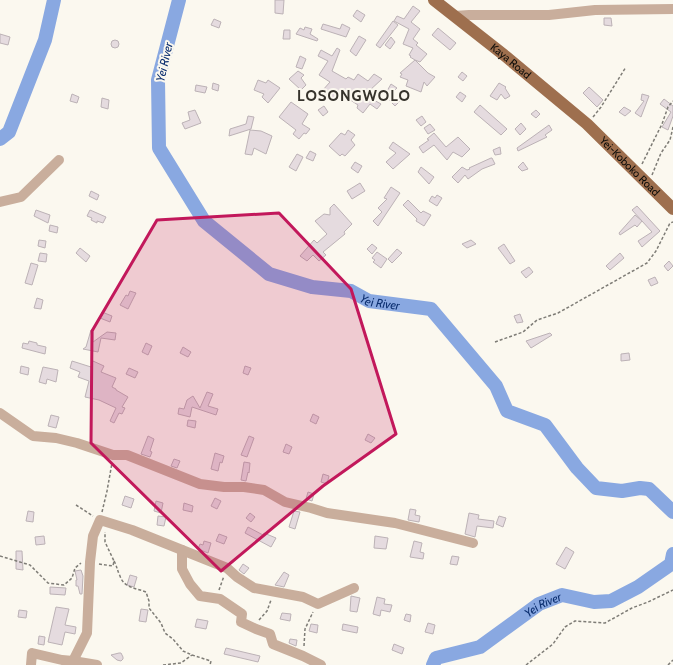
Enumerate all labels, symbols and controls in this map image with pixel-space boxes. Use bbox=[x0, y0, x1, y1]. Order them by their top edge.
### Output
water label: Yei River bbox=[152, 40, 176, 83]
street label: Kaya Road bbox=[488, 40, 534, 82]
district label: LOSONGWOLO bbox=[297, 87, 411, 105]
street label: Yei-Koboko Road bbox=[596, 133, 663, 199]
water label: Yei River bbox=[357, 290, 402, 313]
water label: Yei River bbox=[521, 588, 564, 620]

